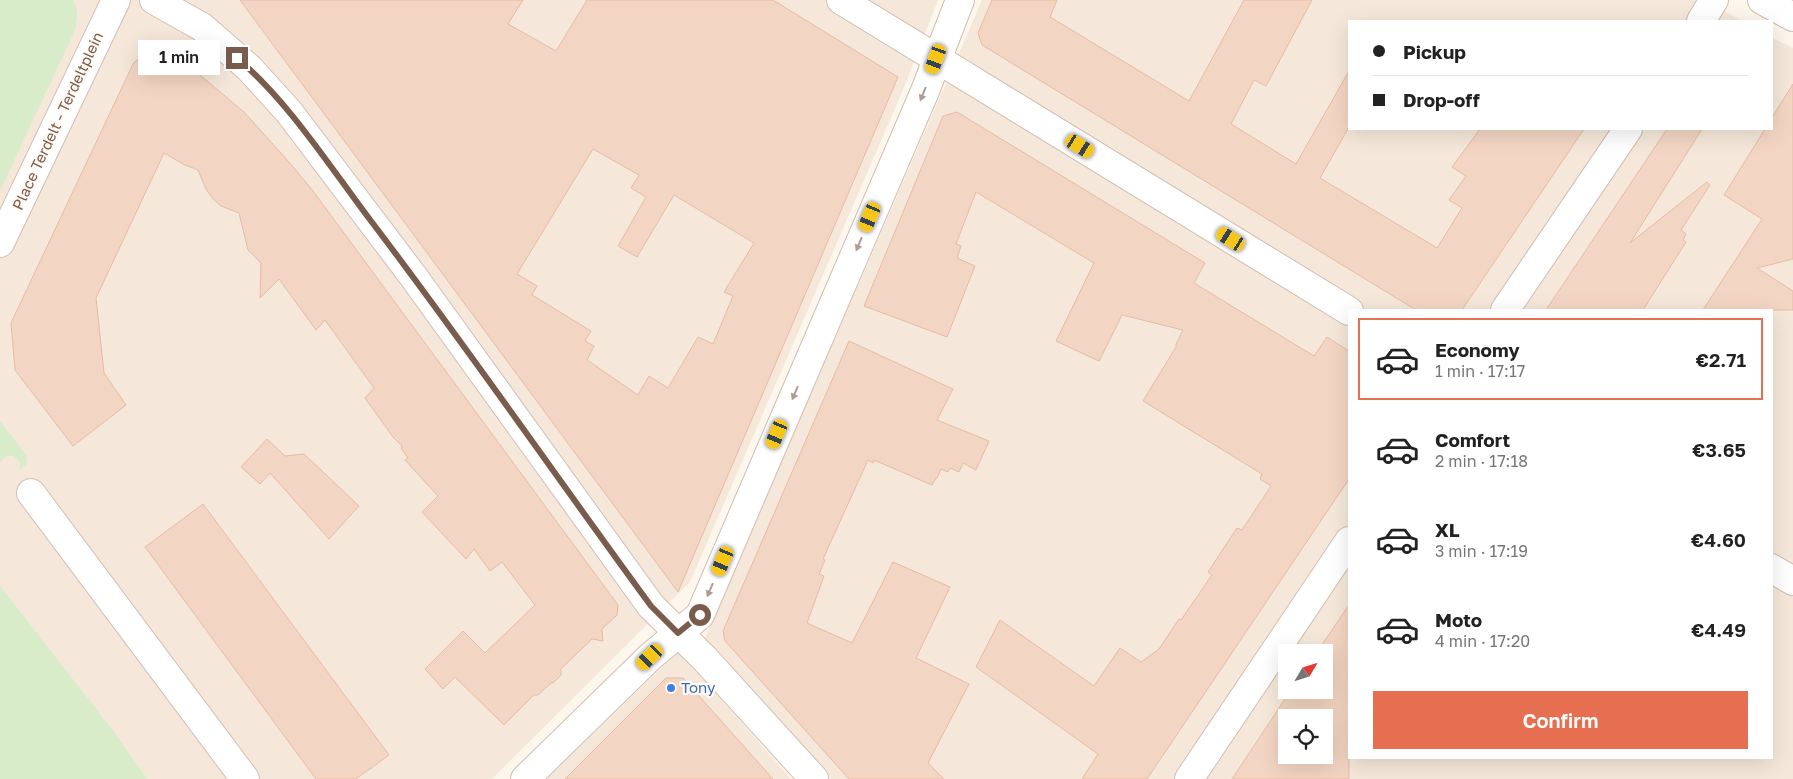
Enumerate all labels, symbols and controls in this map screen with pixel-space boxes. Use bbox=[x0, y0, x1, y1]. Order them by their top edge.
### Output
street label: Place Terdelt - Terdeltplein bbox=[8, 29, 106, 212]
callout: 1 min bbox=[137, 40, 220, 76]
text: Pickup bbox=[1403, 40, 1466, 63]
car bbox=[923, 42, 948, 76]
text: 1 min bbox=[159, 47, 199, 67]
route end bbox=[226, 47, 248, 69]
one-way arrow bbox=[919, 87, 927, 102]
text: Drop-off bbox=[1403, 88, 1480, 111]
car bbox=[1063, 132, 1096, 160]
car bbox=[857, 200, 882, 234]
car bbox=[1214, 225, 1247, 253]
one-way arrow bbox=[855, 237, 863, 251]
icon: car bbox=[1375, 337, 1420, 382]
text: Economy bbox=[1435, 338, 1520, 361]
text: €2.71 bbox=[1696, 348, 1746, 371]
text: 1 min · 17:17 bbox=[1435, 361, 1525, 381]
one-way arrow bbox=[791, 386, 799, 401]
car bbox=[764, 417, 789, 451]
icon: car bbox=[1375, 427, 1420, 472]
text: Comfort bbox=[1435, 428, 1510, 451]
text: €3.65 bbox=[1692, 438, 1746, 461]
text: 2 min · 17:18 bbox=[1435, 451, 1528, 471]
icon: car bbox=[1375, 517, 1420, 562]
text: XL bbox=[1435, 518, 1460, 541]
text: €4.60 bbox=[1691, 528, 1746, 551]
text: 3 min · 17:19 bbox=[1435, 541, 1528, 561]
car bbox=[710, 544, 735, 578]
one-way arrow bbox=[706, 583, 714, 597]
route start bbox=[689, 604, 711, 626]
icon: car bbox=[1375, 607, 1420, 652]
text: Moto bbox=[1435, 608, 1482, 631]
text: €4.49 bbox=[1691, 618, 1746, 641]
text: 4 min · 17:20 bbox=[1435, 631, 1530, 651]
car bbox=[633, 641, 666, 673]
north arrow bbox=[1278, 644, 1332, 699]
map controls bbox=[1278, 644, 1333, 764]
place label: Tony bbox=[681, 678, 716, 696]
marker: Tony bbox=[665, 682, 677, 694]
button: Confirm bbox=[1373, 691, 1748, 749]
button: locate bbox=[1278, 709, 1333, 764]

